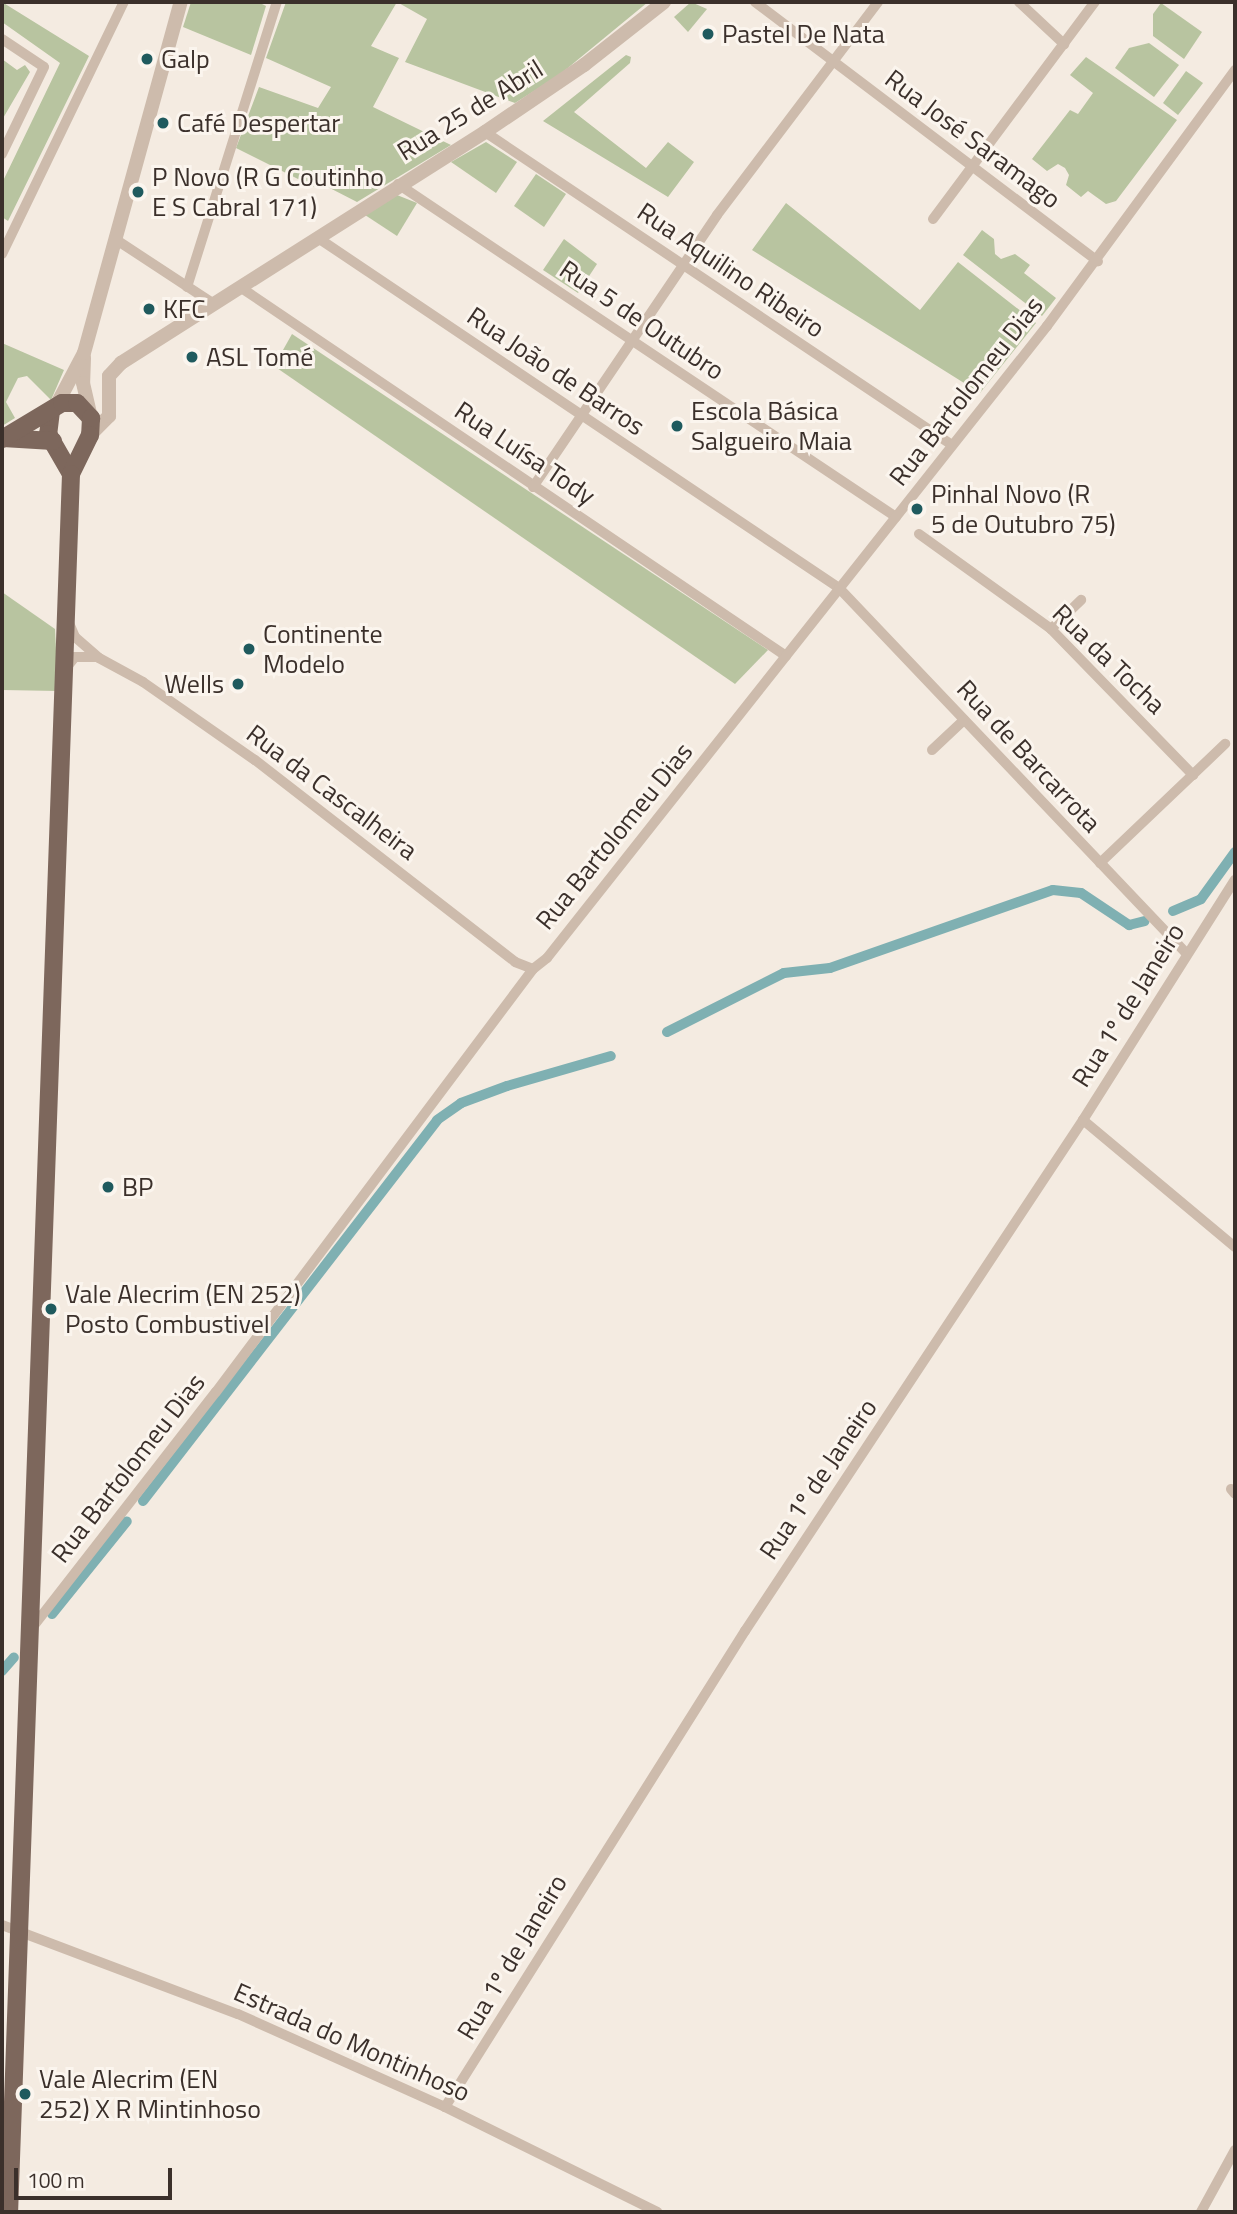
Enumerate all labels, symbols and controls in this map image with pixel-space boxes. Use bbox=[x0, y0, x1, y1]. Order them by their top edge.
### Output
place label: Pastel De Nata bbox=[722, 18, 885, 50]
marker: Pastel De Nata bbox=[700, 26, 716, 42]
place label: Galp bbox=[161, 43, 210, 75]
marker: Galp bbox=[139, 51, 155, 67]
street label: Rua 25 de Abril bbox=[391, 53, 549, 167]
street label: Rua José Saramago bbox=[879, 63, 1067, 215]
place label: Café Despertar bbox=[177, 107, 340, 139]
marker: Café Despertar bbox=[155, 115, 171, 131]
place label: P Novo (R G Coutinho E S Cabral 171) bbox=[152, 161, 384, 222]
marker: P Novo (R G Coutinho E S Cabral 171) bbox=[130, 184, 146, 200]
street label: Rua Aquilino Ribeiro bbox=[632, 196, 830, 344]
street label: Rua 5 de Outubro bbox=[554, 254, 730, 386]
street label: Rua Bartolomeu Dias bbox=[883, 290, 1049, 492]
place label: KFC bbox=[163, 293, 205, 325]
street label: Rua João de Barros bbox=[461, 300, 651, 442]
marker: KFC bbox=[141, 301, 157, 317]
place label: ASL Tomé bbox=[206, 341, 313, 373]
marker: ASL Tomé bbox=[184, 349, 200, 365]
street label: Rua Luísa Tody bbox=[449, 395, 601, 511]
place label: Escola Básica Salgueiro Maia bbox=[691, 395, 852, 457]
marker: Escola Básica Salgueiro Maia bbox=[669, 418, 685, 434]
place label: Pinhal Novo (R 5 de Outubro 75) bbox=[931, 478, 1116, 540]
marker: Pinhal Novo (R 5 de Outubro 75) bbox=[909, 501, 925, 517]
street label: Rua da Tocha bbox=[1046, 598, 1172, 720]
place label: Continente Modelo bbox=[263, 618, 383, 680]
marker: Continente Modelo bbox=[241, 641, 257, 657]
place label: Wells bbox=[164, 668, 224, 700]
street label: Rua de Barcarrota bbox=[951, 673, 1107, 839]
marker: Wells bbox=[230, 676, 246, 692]
street label: Rua da Cascalheira bbox=[241, 718, 423, 866]
street label: Rua Bartolomeu Dias bbox=[529, 736, 699, 936]
street label: Rua 1º de Janeiro bbox=[1065, 917, 1191, 1093]
place label: BP bbox=[122, 1171, 153, 1203]
marker: BP bbox=[100, 1179, 116, 1195]
place label: Vale Alecrim (EN 252) Posto Combustivel bbox=[65, 1278, 301, 1340]
marker: Vale Alecrim (EN 252) Posto Combustivel bbox=[43, 1301, 59, 1317]
street label: Rua Bartolomeu Dias bbox=[45, 1367, 211, 1569]
street label: Rua 1º de Janeiro bbox=[753, 1393, 883, 1565]
street label: Rua 1º de Janeiro bbox=[450, 1869, 574, 2045]
street label: Estrada do Montinhoso bbox=[229, 1976, 475, 2108]
place label: Vale Alecrim (EN 252) X R Mintinhoso bbox=[39, 2063, 261, 2124]
marker: Vale Alecrim (EN 252) X R Mintinhoso bbox=[17, 2086, 33, 2102]
scale bar bbox=[18, 2154, 175, 2198]
text: 100 m bbox=[27, 2164, 84, 2196]

